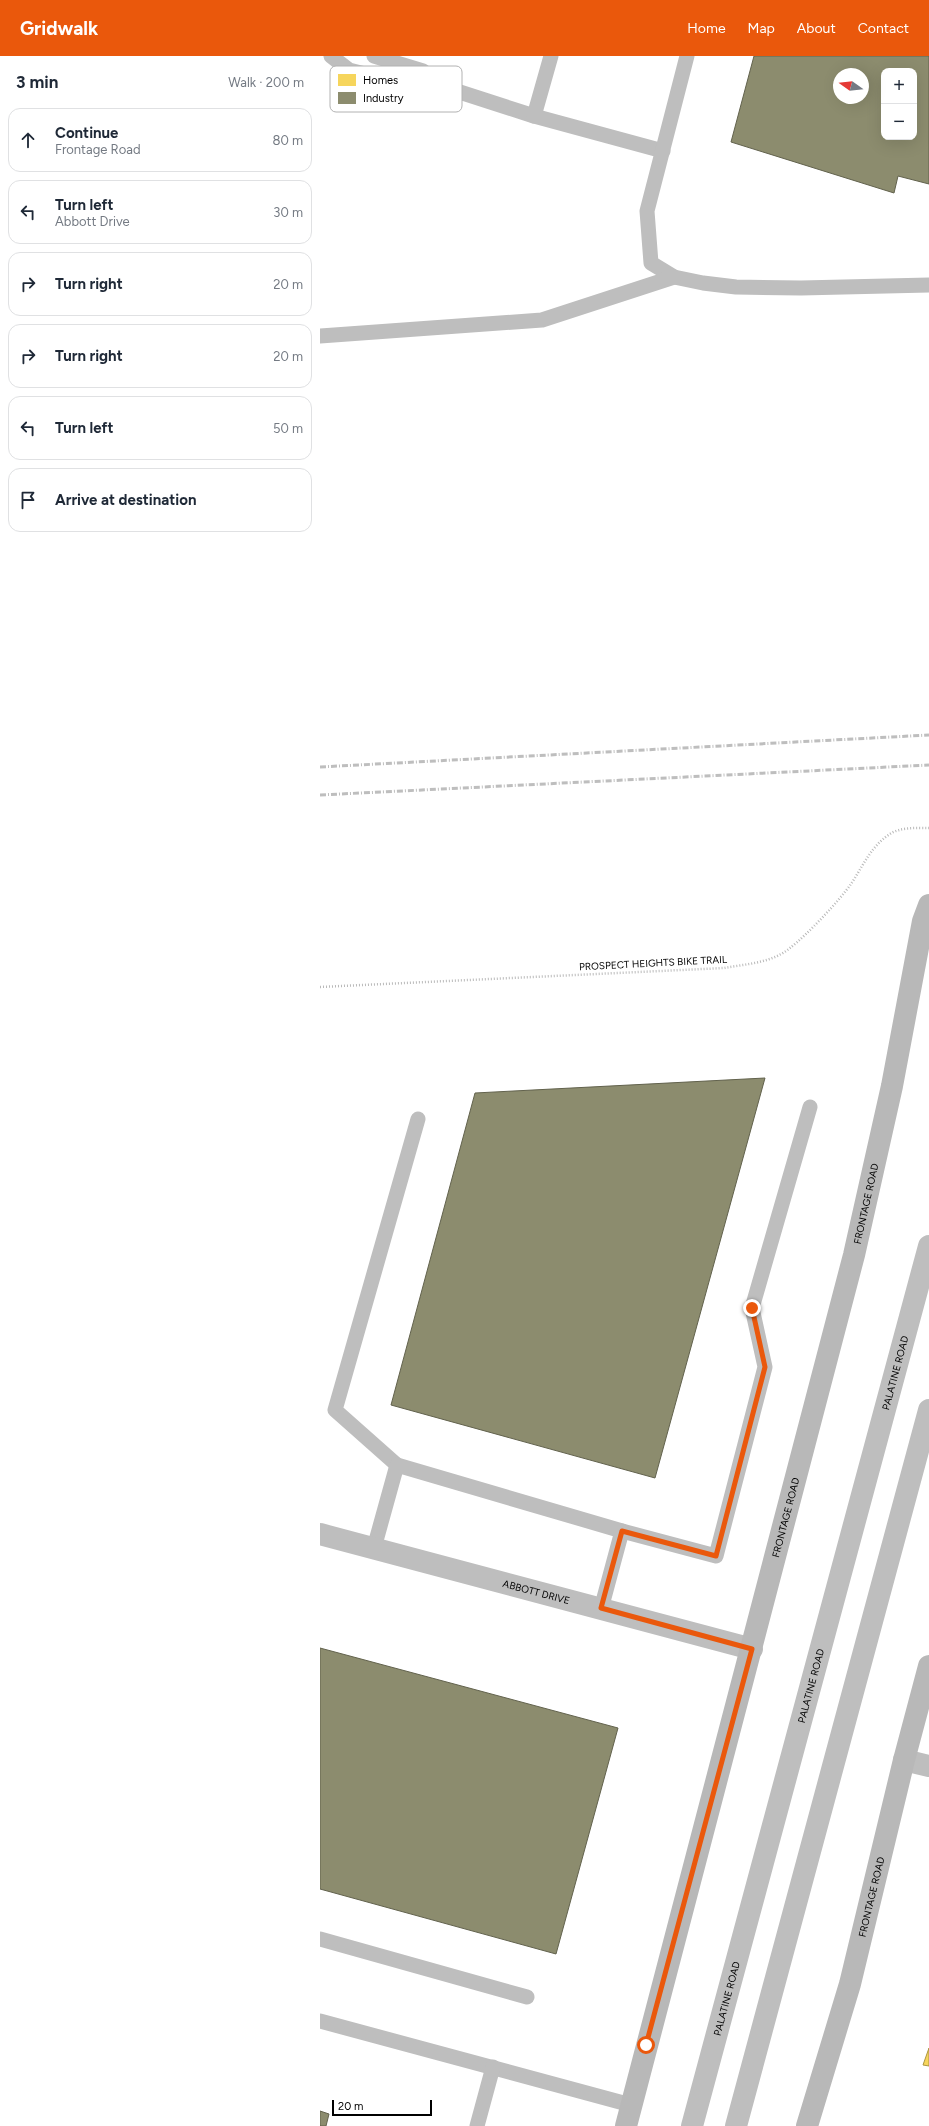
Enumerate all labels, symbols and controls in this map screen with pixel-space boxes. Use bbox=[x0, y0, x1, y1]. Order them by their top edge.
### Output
text: Gridwalk bbox=[20, 17, 98, 40]
text: Home bbox=[687, 20, 726, 37]
text: Map bbox=[748, 20, 775, 37]
text: About bbox=[797, 20, 836, 37]
text: Contact bbox=[858, 20, 909, 37]
legend bbox=[330, 66, 462, 112]
north arrow bbox=[833, 68, 869, 104]
map controls bbox=[881, 68, 917, 140]
button: + bbox=[881, 68, 917, 104]
text: 3 min bbox=[16, 72, 58, 92]
text: Homes bbox=[363, 74, 398, 87]
text: Walk · 200 m bbox=[228, 75, 304, 90]
text: Industry bbox=[363, 92, 404, 105]
button: − bbox=[881, 104, 917, 140]
text: Continue bbox=[55, 124, 118, 142]
icon: ahead bbox=[17, 129, 39, 151]
text: 80 m bbox=[272, 133, 303, 148]
text: Frontage Road bbox=[55, 142, 141, 157]
text: Turn left bbox=[55, 196, 113, 214]
icon: left bbox=[17, 201, 39, 223]
text: 30 m bbox=[273, 205, 303, 220]
text: Abbott Drive bbox=[55, 214, 130, 229]
icon: right bbox=[17, 273, 39, 295]
text: Turn right bbox=[55, 275, 123, 293]
text: 20 m bbox=[273, 277, 303, 292]
icon: right bbox=[17, 345, 39, 367]
text: Turn right bbox=[55, 347, 123, 365]
text: 20 m bbox=[273, 349, 303, 364]
icon: left bbox=[17, 417, 39, 439]
text: Turn left bbox=[55, 419, 113, 437]
text: 50 m bbox=[273, 421, 303, 436]
icon: arrive bbox=[17, 489, 39, 511]
text: Arrive at destination bbox=[55, 491, 196, 509]
street label: PROSPECT HEIGHTS BIKE TRAIL bbox=[579, 953, 728, 973]
street label: FRONTAGE ROAD bbox=[850, 1162, 881, 1245]
route end bbox=[743, 1299, 761, 1317]
street label: PALATINE ROAD bbox=[879, 1334, 911, 1411]
street label: FRONTAGE ROAD bbox=[769, 1476, 802, 1559]
street label: ABBOTT DRIVE bbox=[501, 1576, 572, 1607]
street label: PALATINE ROAD bbox=[794, 1647, 827, 1724]
street label: FRONTAGE ROAD bbox=[855, 1855, 887, 1938]
street label: PALATINE ROAD bbox=[710, 1960, 743, 2037]
route start bbox=[637, 2036, 655, 2054]
scale bar bbox=[332, 2098, 432, 2117]
text: 20 m bbox=[338, 2100, 363, 2113]

